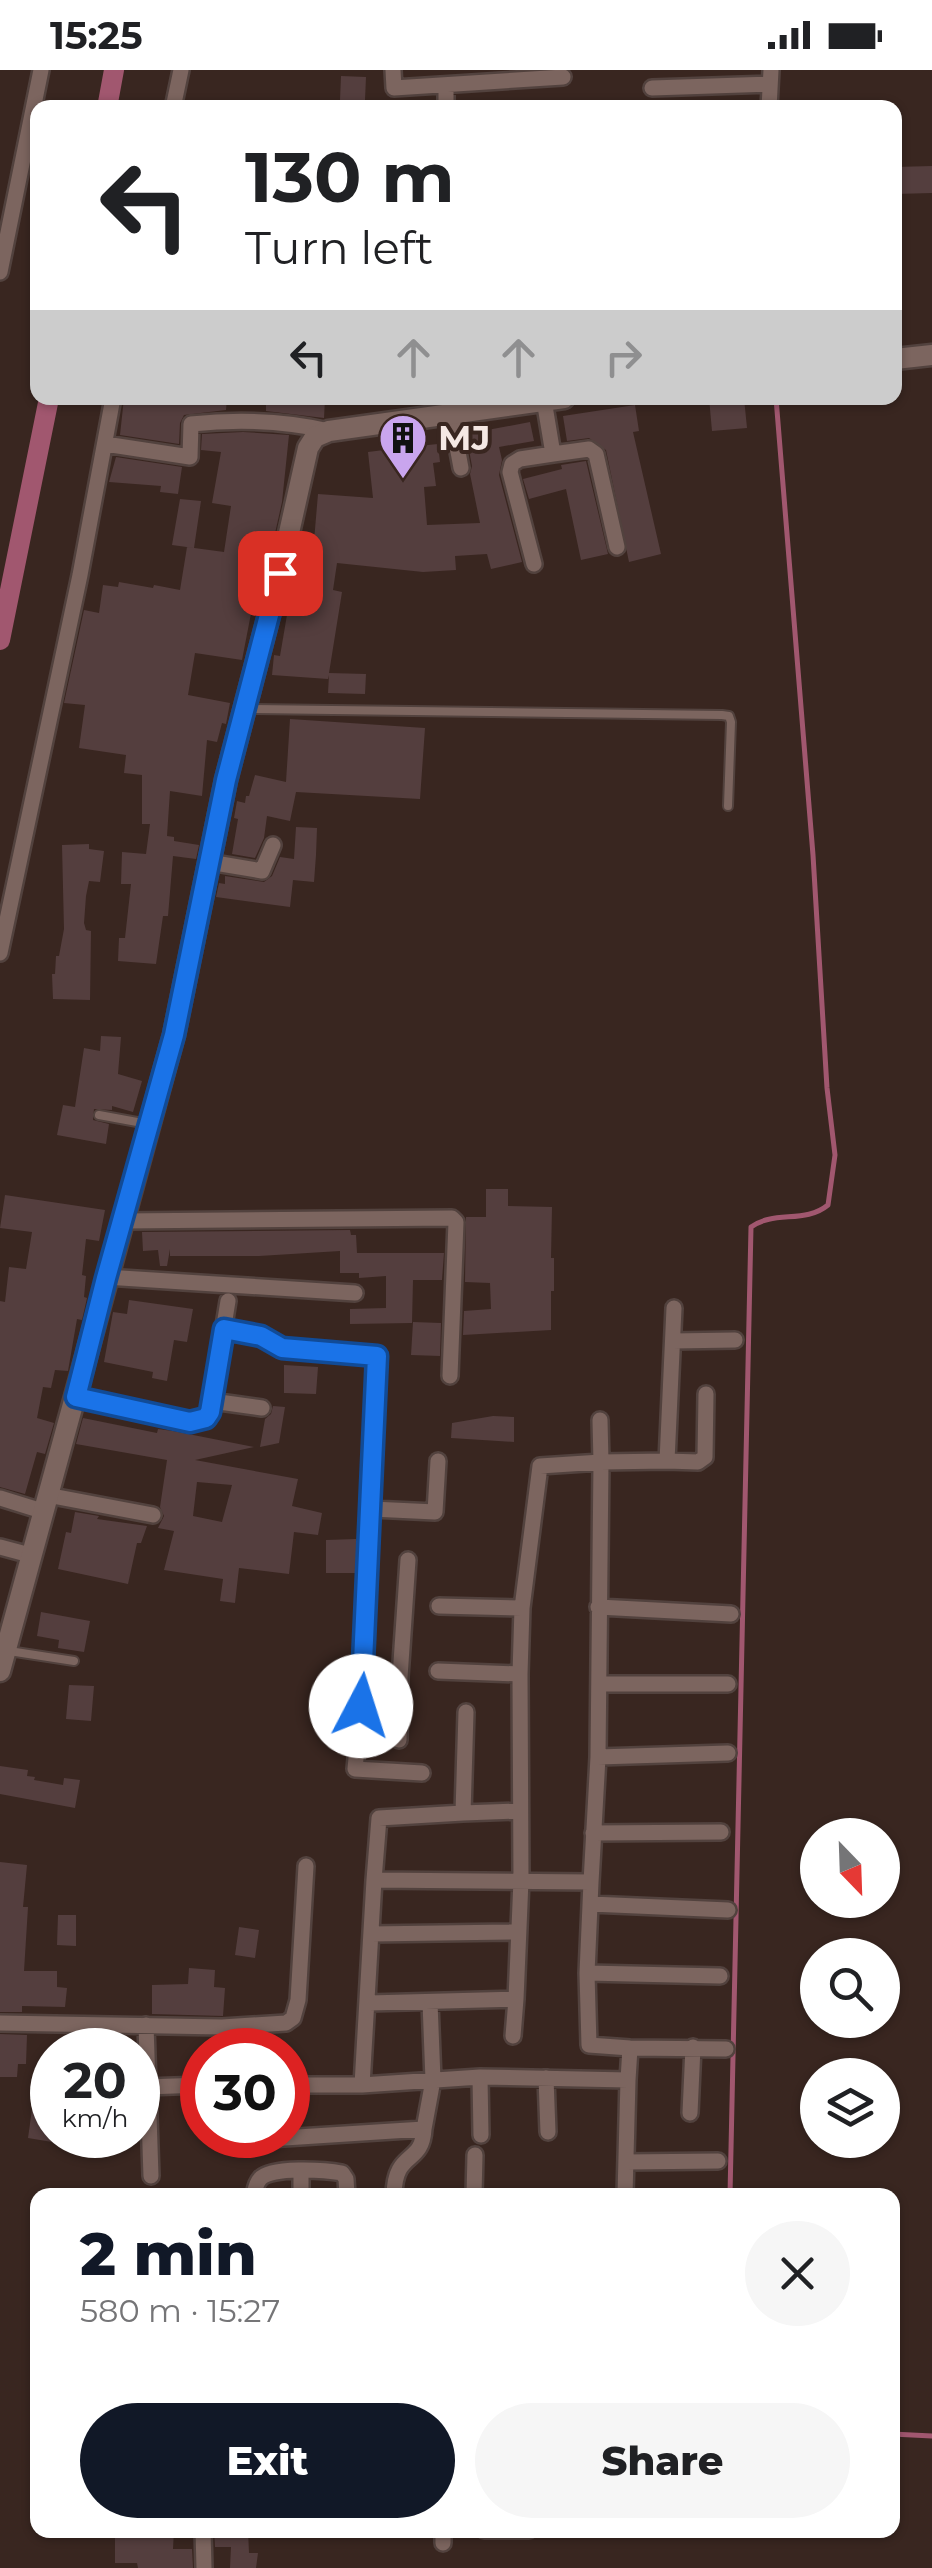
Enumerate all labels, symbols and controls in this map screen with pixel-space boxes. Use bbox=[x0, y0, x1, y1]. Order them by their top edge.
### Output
text: 15:25 bbox=[50, 12, 143, 59]
text: 130 m bbox=[245, 134, 455, 220]
icon: left bbox=[80, 140, 210, 270]
text: Turn left bbox=[245, 220, 433, 275]
icon: left bbox=[281, 330, 336, 385]
icon: ahead bbox=[386, 330, 441, 385]
icon: ahead bbox=[491, 330, 546, 385]
icon: right bbox=[596, 330, 651, 385]
building icon: MJ bbox=[377, 412, 429, 480]
place label: MJ bbox=[438, 416, 490, 459]
pin bbox=[238, 531, 323, 616]
icon: arrive bbox=[253, 546, 308, 601]
position arrow bbox=[309, 1654, 413, 1758]
north arrow bbox=[800, 1818, 900, 1918]
map controls bbox=[800, 1818, 900, 2158]
button: search bbox=[800, 1938, 900, 2038]
speed limit sign: 30 bbox=[180, 2028, 310, 2158]
text: 20 bbox=[63, 2050, 127, 2111]
button: layers bbox=[800, 2058, 900, 2158]
text: km/h bbox=[62, 2103, 128, 2133]
text: 2 min bbox=[80, 2217, 257, 2290]
button: close bbox=[745, 2221, 850, 2326]
text: 580 m · 15:27 bbox=[80, 2291, 280, 2330]
button: Exit bbox=[80, 2403, 455, 2518]
button: Share bbox=[475, 2403, 850, 2518]

